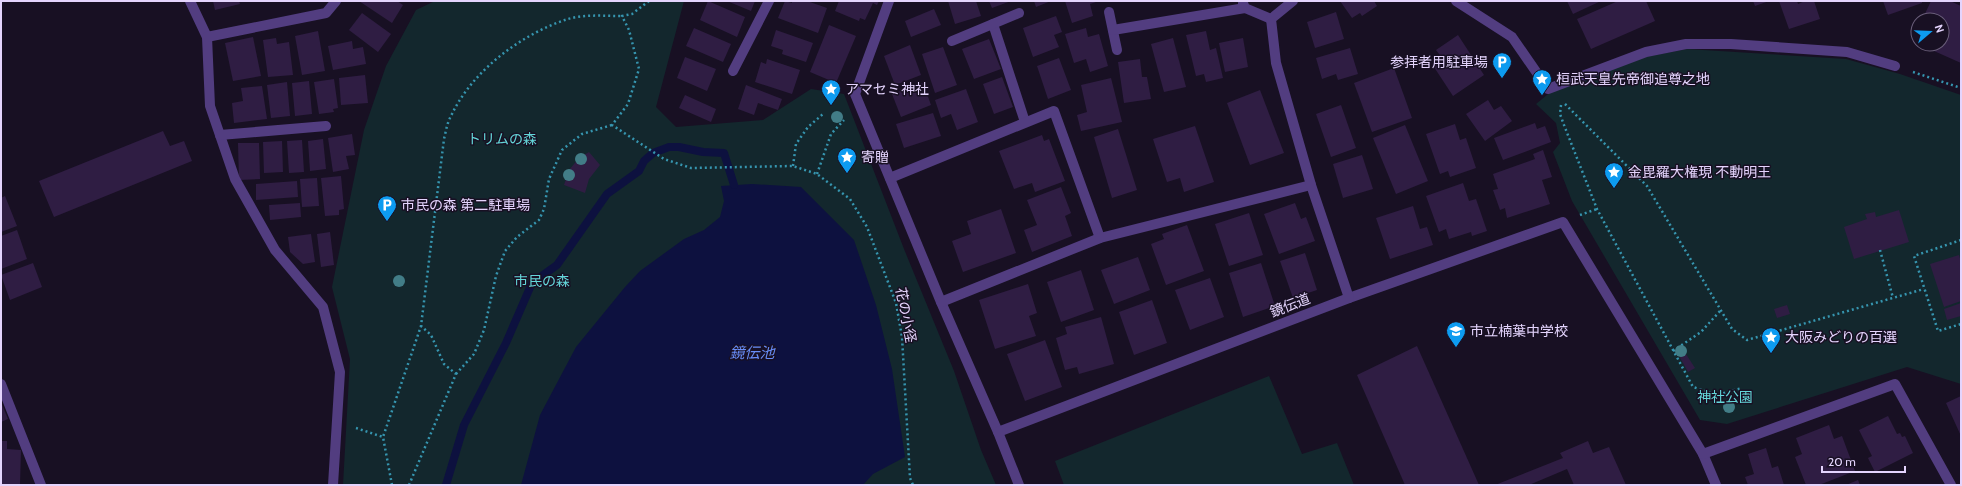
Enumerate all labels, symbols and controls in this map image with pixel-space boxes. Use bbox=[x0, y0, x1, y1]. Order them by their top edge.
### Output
north arrow bbox=[1910, 12, 1950, 52]
text: N bbox=[1932, 23, 1947, 35]
parking icon: 参拝者用駐車場 bbox=[1491, 51, 1513, 79]
place label: 参拝者用駐車場 bbox=[1390, 53, 1488, 71]
place icon: 桓武天皇先帝御追尊之地 bbox=[1531, 68, 1553, 96]
place label: 桓武天皇先帝御追尊之地 bbox=[1556, 70, 1710, 88]
place icon: アマセミ神社 bbox=[820, 78, 842, 106]
place label: アマセミ神社 bbox=[845, 80, 929, 98]
park label: トリムの森 bbox=[467, 130, 537, 148]
place icon: 寄贈 bbox=[836, 146, 858, 174]
place label: 寄贈 bbox=[861, 148, 889, 166]
place icon: 金毘羅大権現 不動明王 bbox=[1603, 161, 1625, 189]
place label: 金毘羅大権現 不動明王 bbox=[1628, 163, 1771, 181]
parking icon: 市民の森 第二駐車場 bbox=[376, 194, 398, 222]
place label: 市民の森 第二駐車場 bbox=[401, 196, 530, 214]
park label: 市民の森 bbox=[514, 272, 570, 290]
street label: 花の小径 bbox=[892, 286, 920, 344]
street label: 鏡伝道 bbox=[1267, 289, 1313, 321]
school or university icon: 市立楠葉中学校 bbox=[1445, 320, 1467, 348]
place label: 市立楠葉中学校 bbox=[1470, 322, 1568, 340]
place icon: 大阪みどりの百選 bbox=[1760, 326, 1782, 354]
place label: 大阪みどりの百選 bbox=[1785, 328, 1897, 346]
water label: 鏡伝池 bbox=[729, 344, 776, 362]
park label: 神社公園 bbox=[1697, 388, 1753, 406]
scale bar bbox=[1822, 448, 1905, 474]
text: 20 m bbox=[1828, 454, 1856, 469]

